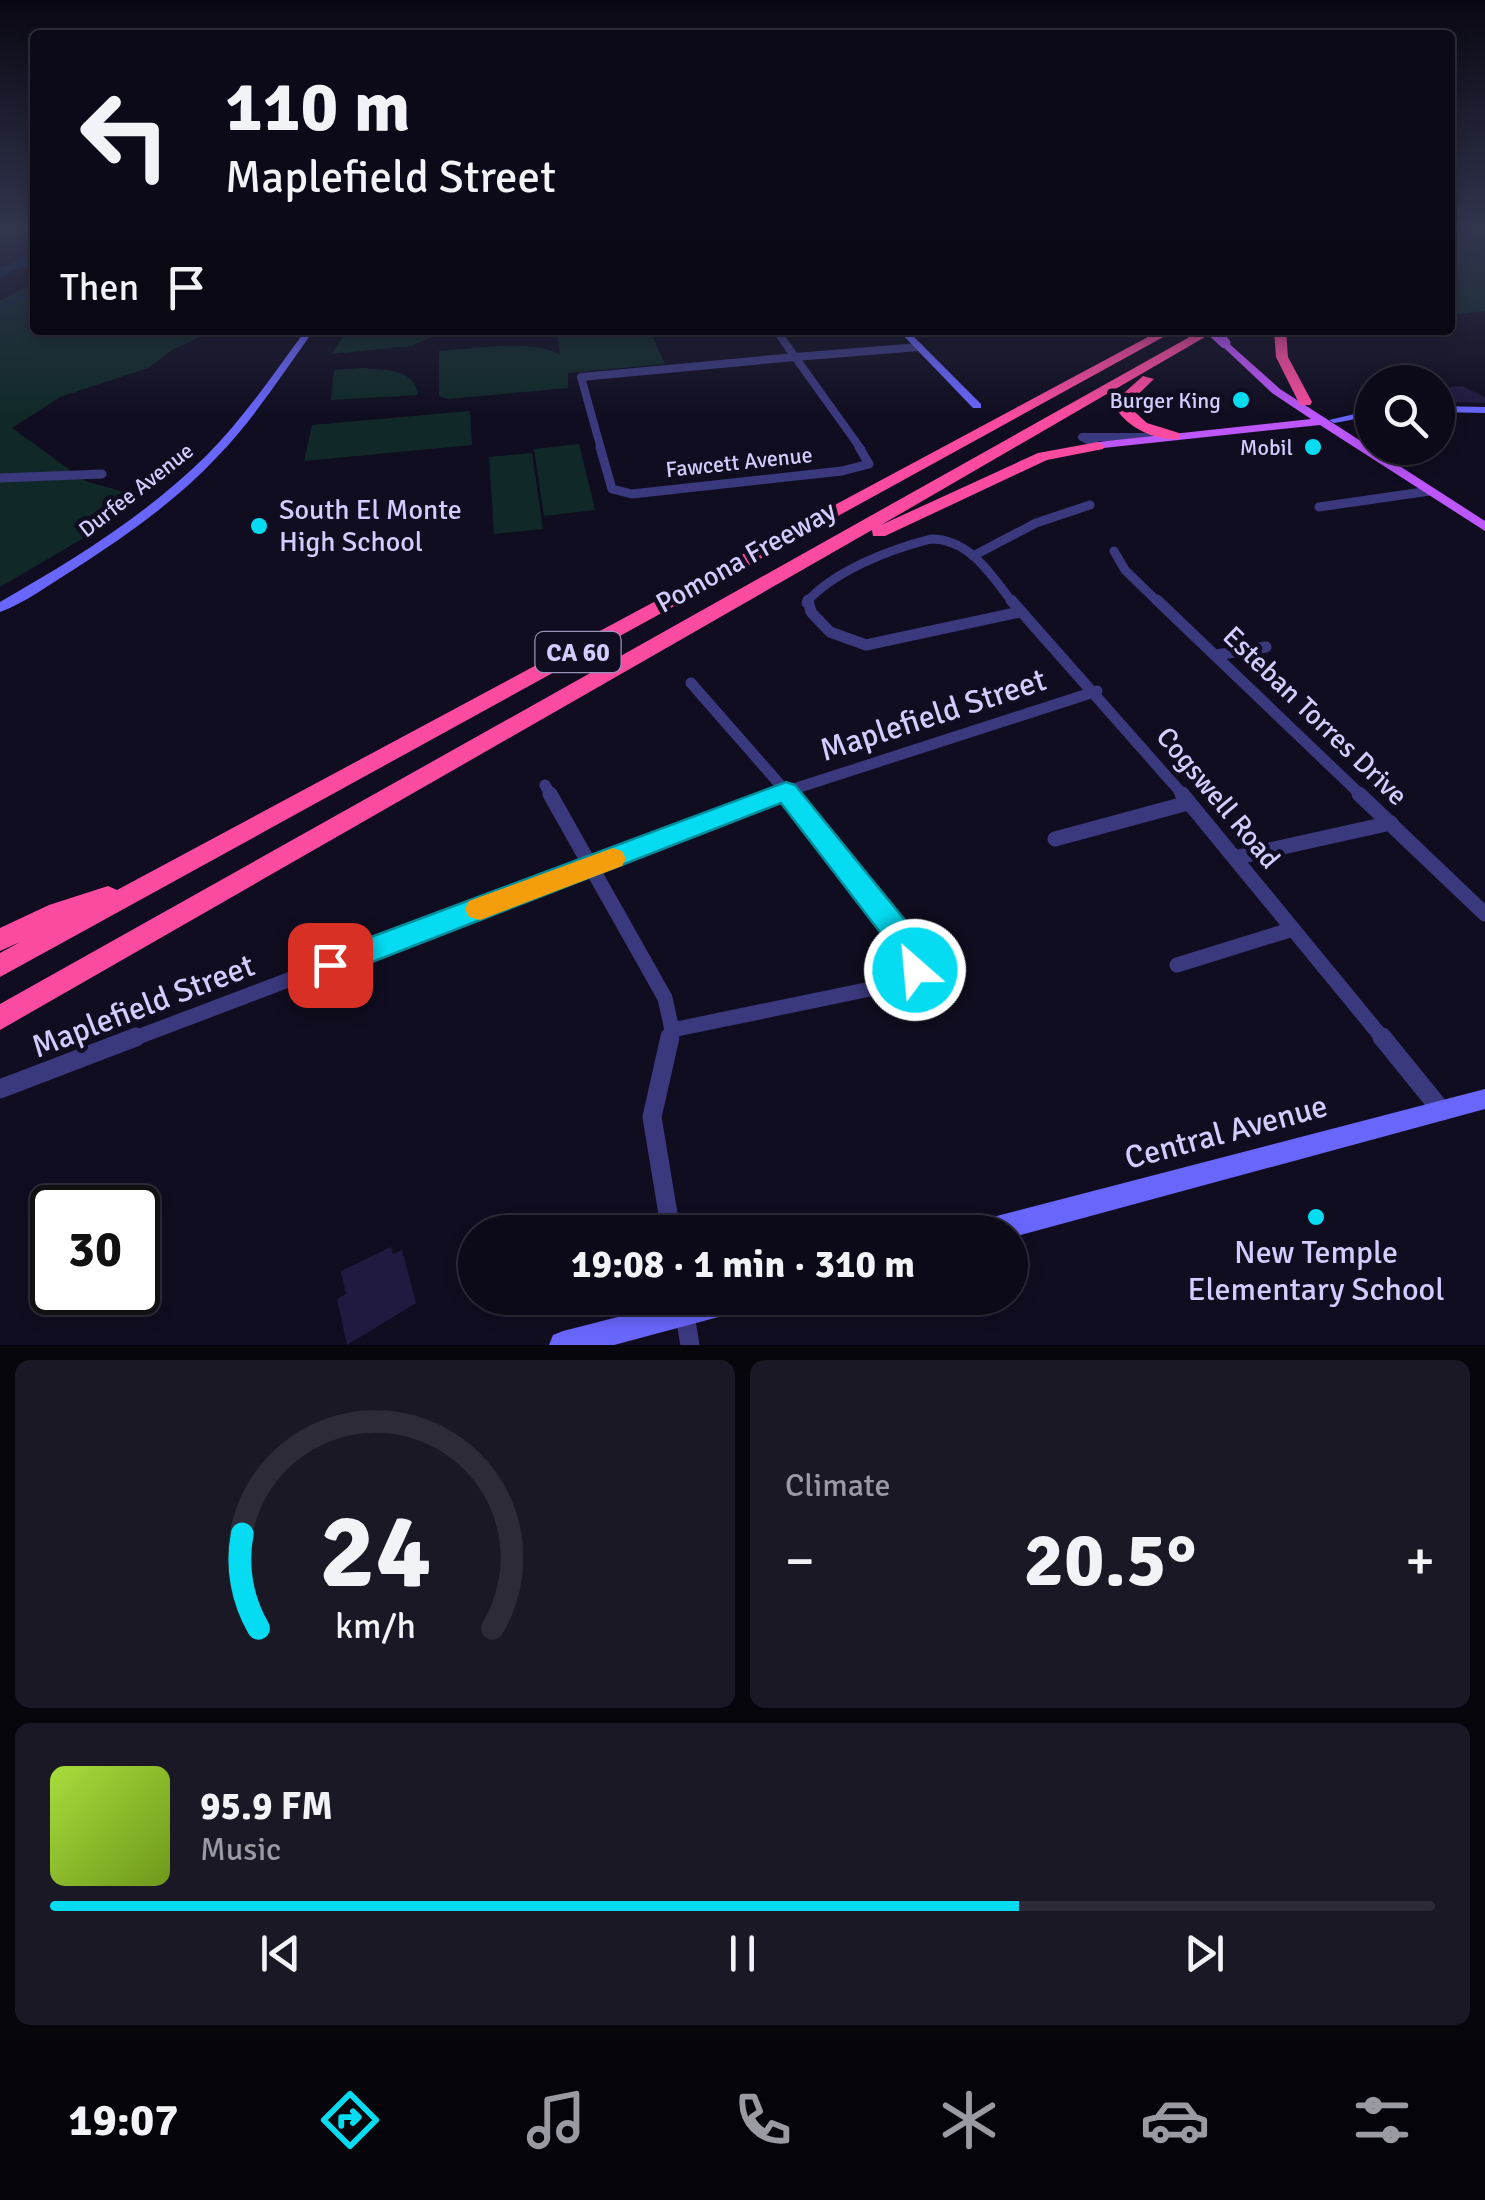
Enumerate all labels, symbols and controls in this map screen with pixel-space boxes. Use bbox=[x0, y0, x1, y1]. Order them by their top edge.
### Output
text: 110 m bbox=[225, 64, 410, 150]
icon: left bbox=[60, 70, 190, 200]
text: Maplefield Street bbox=[225, 150, 556, 205]
icon: arrive bbox=[159, 260, 214, 315]
text: Then bbox=[60, 264, 139, 311]
map controls bbox=[1355, 365, 1455, 465]
button: search bbox=[1355, 365, 1455, 465]
place label: Burger King bbox=[1110, 387, 1221, 414]
marker: Burger King bbox=[1230, 389, 1252, 411]
place label: Mobil bbox=[1240, 434, 1293, 461]
marker: Mobil bbox=[1302, 436, 1324, 458]
street label: Durfee Avenue bbox=[73, 437, 199, 543]
street label: Fawcett Avenue bbox=[664, 441, 814, 483]
place label: South El Monte High School bbox=[279, 493, 462, 559]
street label: Pomona Freeway bbox=[650, 494, 842, 620]
marker: South El Monte High School bbox=[248, 515, 270, 537]
street label: Esteban Torres Drive bbox=[1216, 619, 1414, 813]
road number: CA 60 bbox=[536, 632, 620, 672]
street label: Maplefield Street bbox=[815, 660, 1051, 770]
street label: Cogswell Road bbox=[1149, 720, 1287, 876]
position arrow bbox=[863, 918, 967, 1022]
pin bbox=[288, 923, 373, 1008]
icon: arrive bbox=[303, 938, 358, 993]
street label: Maplefield Street bbox=[26, 946, 260, 1066]
street label: Central Avenue bbox=[1120, 1086, 1332, 1178]
speed limit sign: 30 bbox=[30, 1185, 160, 1315]
marker: New Temple Elementary School bbox=[1305, 1206, 1327, 1228]
place label: New Temple Elementary School bbox=[1187, 1233, 1445, 1309]
text: 19:08 · 1 min · 310 m bbox=[571, 1241, 915, 1288]
text: Climate bbox=[785, 1466, 891, 1505]
text: 24 bbox=[319, 1488, 431, 1616]
text: 20.5° bbox=[1024, 1514, 1197, 1607]
text: − bbox=[785, 1527, 815, 1595]
text: + bbox=[1405, 1527, 1435, 1595]
text: km/h bbox=[335, 1604, 415, 1648]
text: 95.9 FM bbox=[200, 1783, 333, 1830]
text: Music bbox=[200, 1830, 281, 1869]
icon: previous bbox=[253, 1926, 308, 1981]
icon: pause bbox=[715, 1926, 770, 1981]
icon: next bbox=[1177, 1926, 1232, 1981]
icon: directions bbox=[315, 2085, 385, 2155]
icon: music bbox=[521, 2085, 591, 2155]
icon: phone bbox=[728, 2085, 798, 2155]
icon: climate bbox=[934, 2085, 1004, 2155]
icon: car bbox=[1140, 2085, 1210, 2155]
icon: filters bbox=[1347, 2085, 1417, 2155]
text: 19:07 bbox=[68, 2093, 179, 2148]

